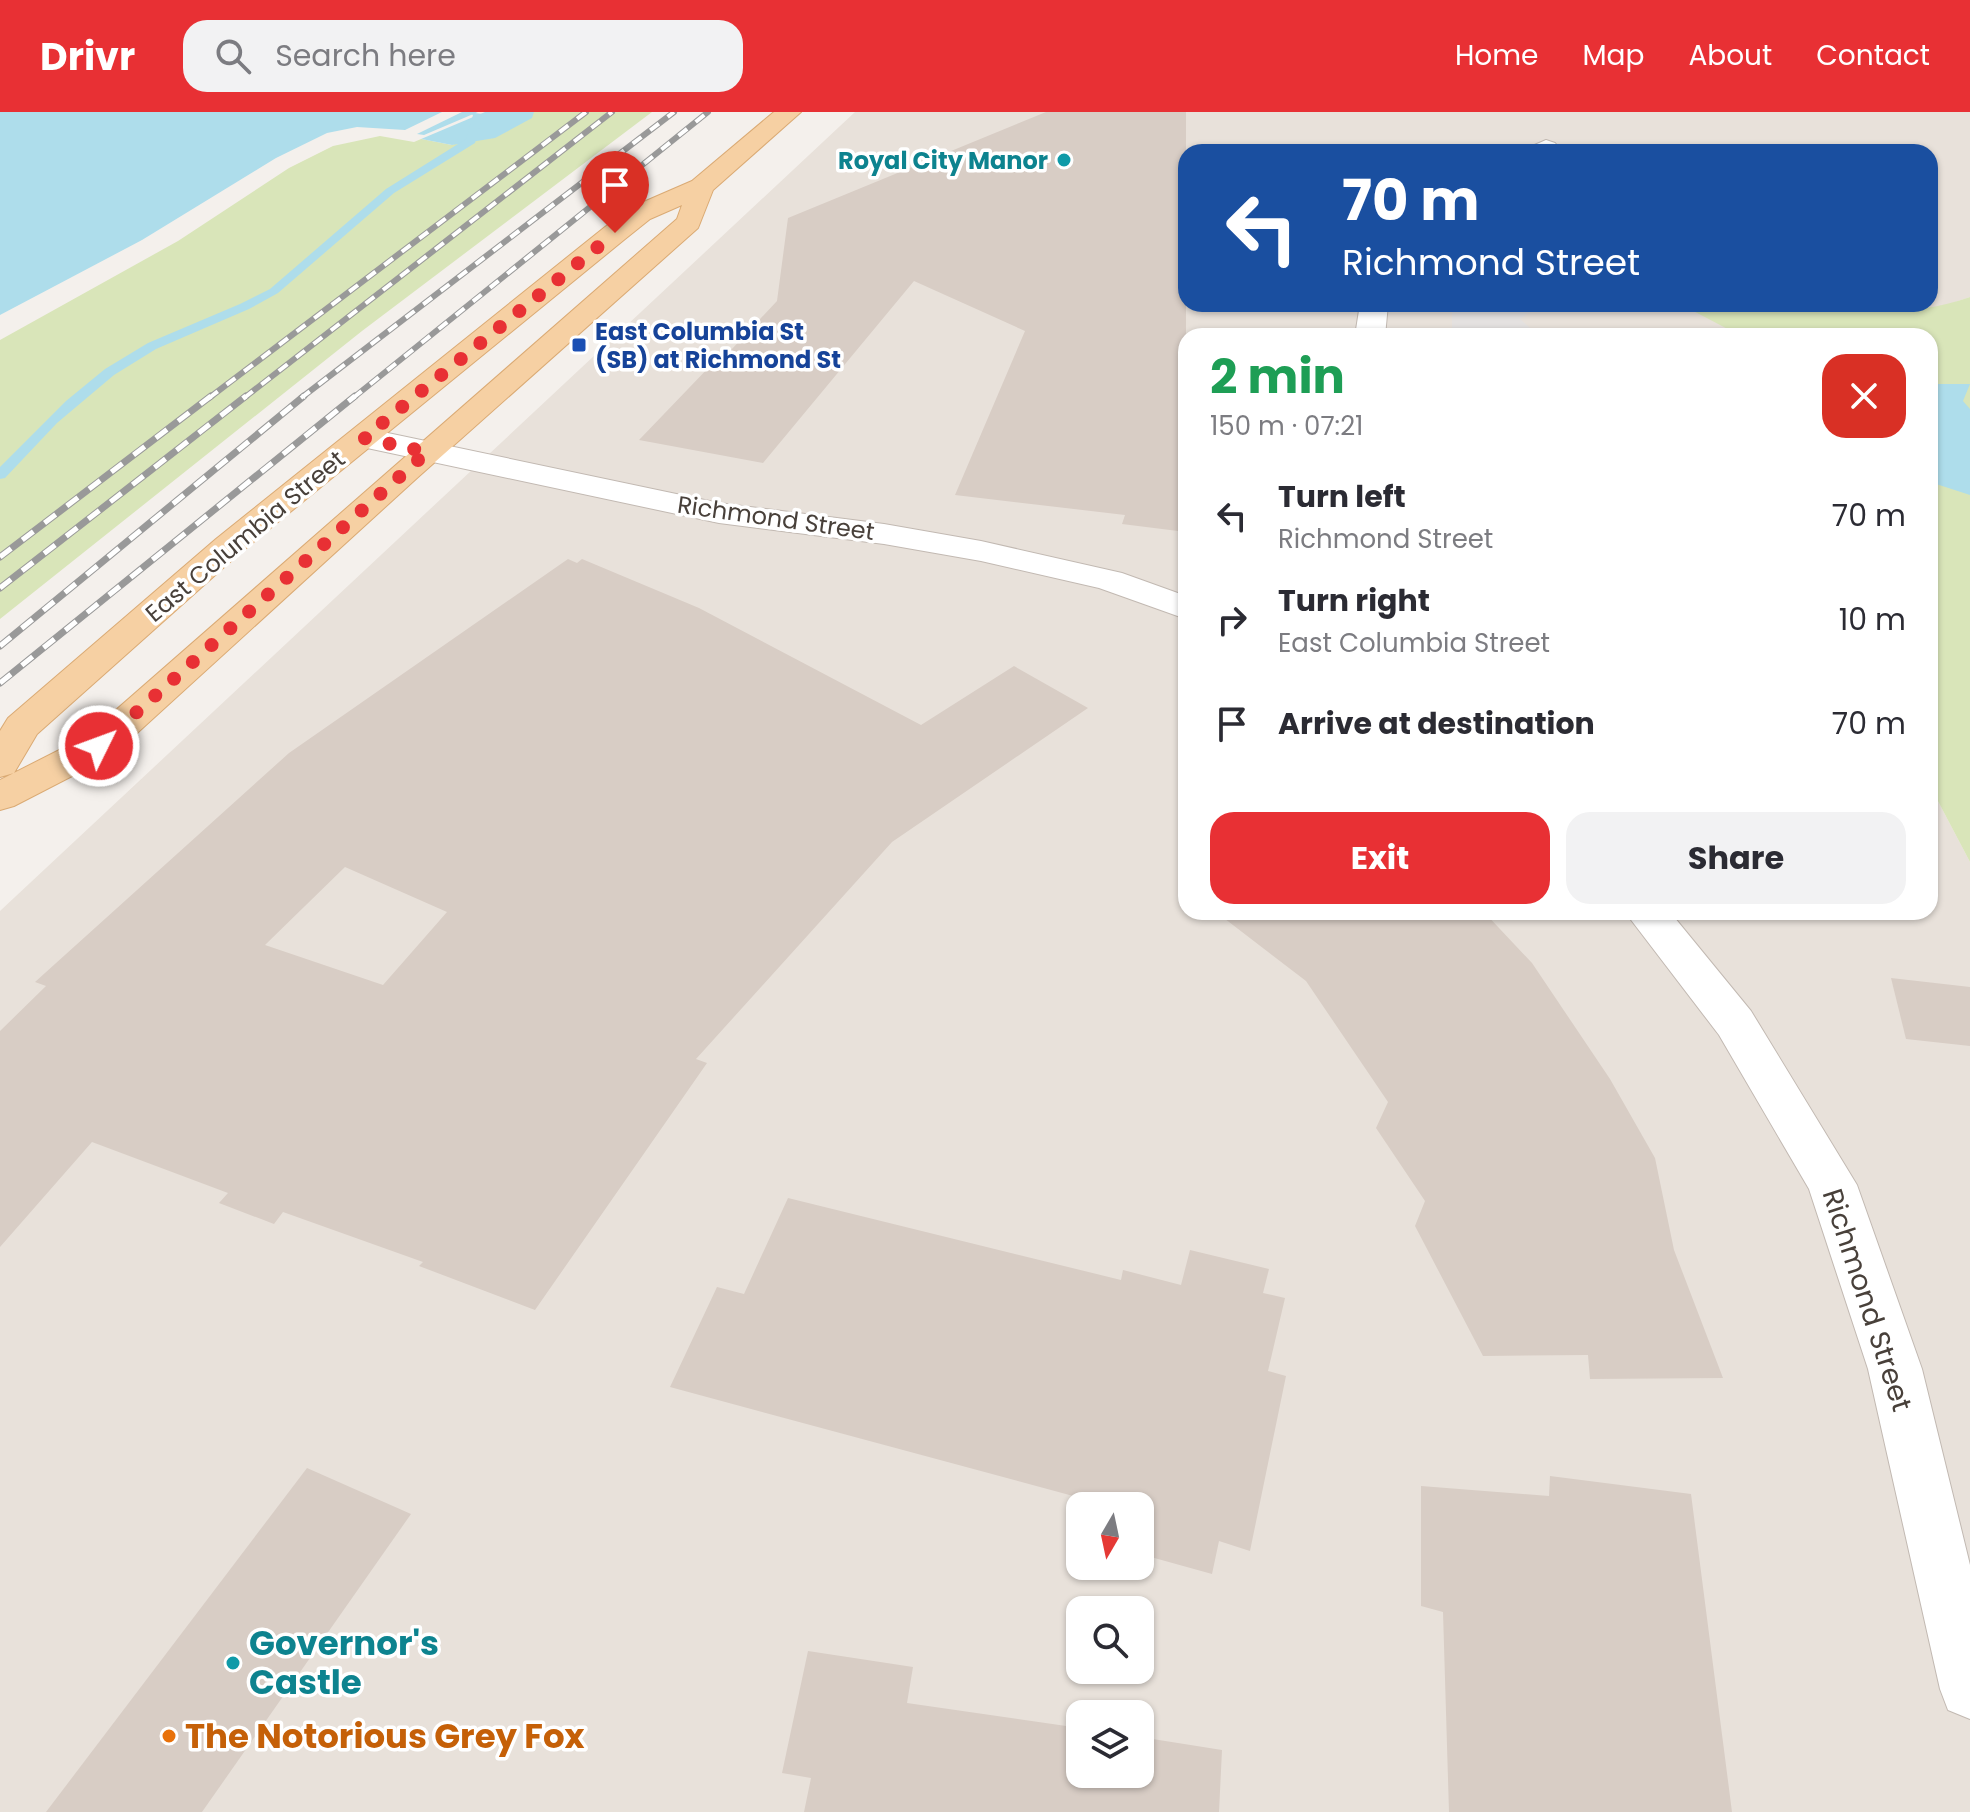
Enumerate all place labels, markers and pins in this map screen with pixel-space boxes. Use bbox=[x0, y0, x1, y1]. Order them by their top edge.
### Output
place label: Royal City Manor bbox=[838, 144, 1048, 177]
pin bbox=[581, 151, 649, 233]
marker: Royal City Manor bbox=[1055, 151, 1073, 169]
place label: East Columbia St (SB) at Richmond St bbox=[595, 315, 841, 376]
marker: East Columbia St (SB) at Richmond St bbox=[570, 336, 588, 354]
place label: Governor's Castle bbox=[249, 1619, 439, 1706]
marker: Governor's Castle bbox=[224, 1654, 242, 1672]
place label: The Notorious Grey Fox bbox=[185, 1712, 585, 1760]
marker: The Notorious Grey Fox bbox=[160, 1727, 178, 1745]

